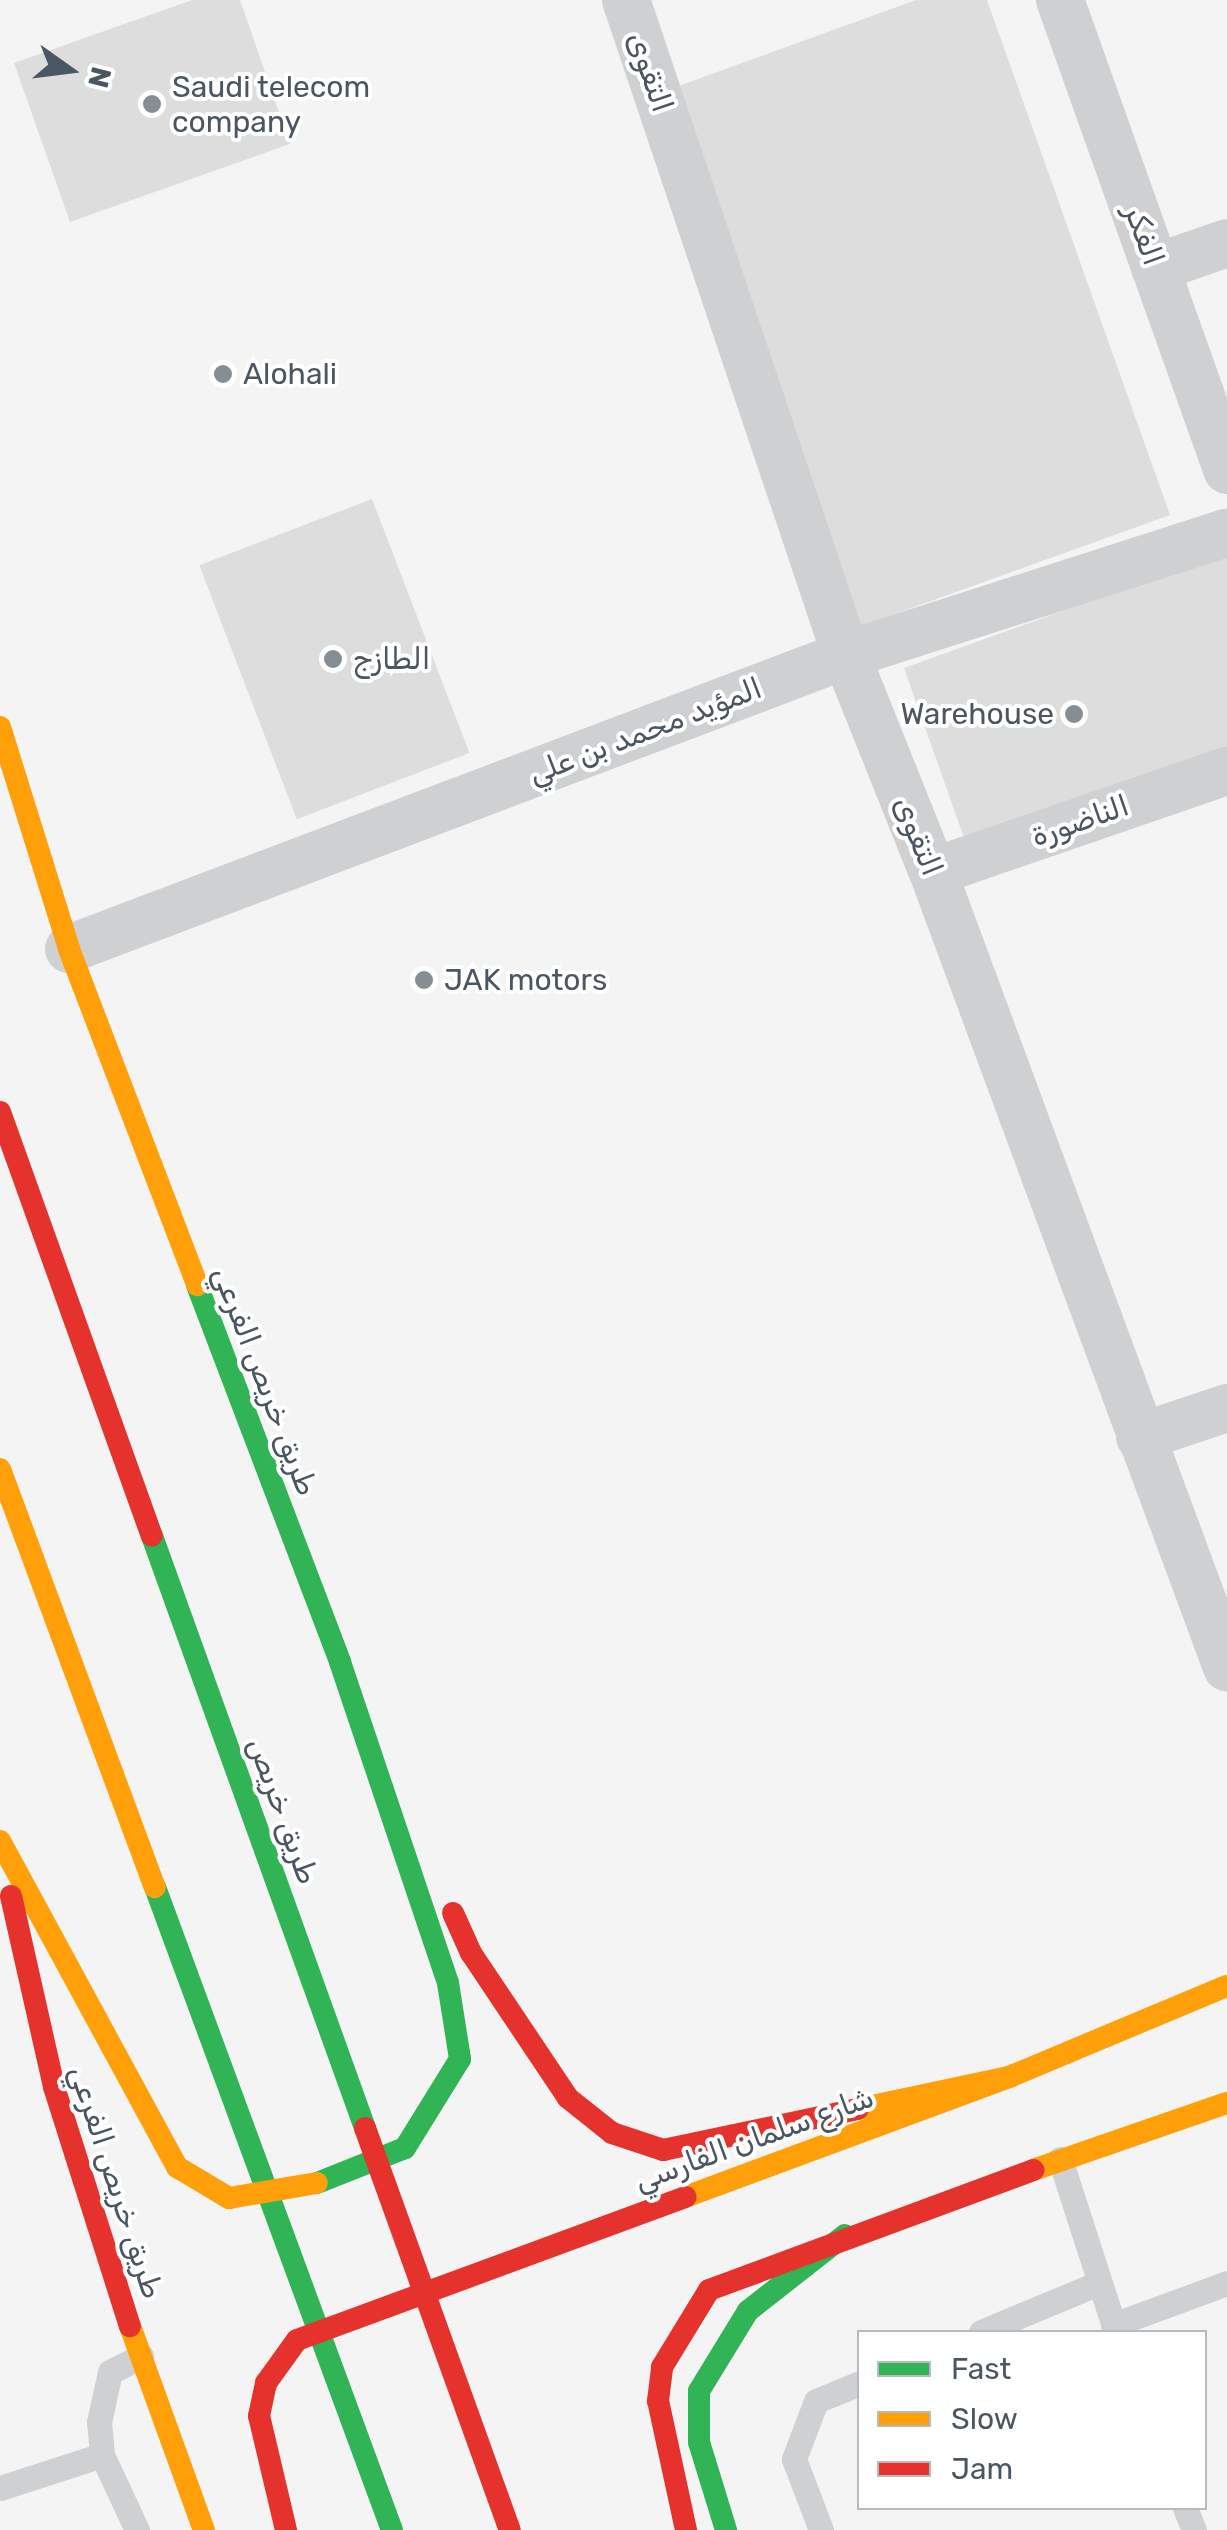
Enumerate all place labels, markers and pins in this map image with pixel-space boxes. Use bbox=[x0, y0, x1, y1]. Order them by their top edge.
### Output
place label: Saudi telecom company bbox=[172, 69, 371, 140]
marker: Saudi telecom company bbox=[141, 93, 163, 115]
place label: Alohali bbox=[243, 356, 337, 392]
marker: Alohali bbox=[212, 363, 234, 385]
place label: الطازج bbox=[353, 641, 430, 677]
marker: الطازج bbox=[322, 648, 344, 670]
place label: Warehouse bbox=[901, 696, 1054, 732]
marker: Warehouse bbox=[1063, 703, 1085, 725]
place label: JAK motors bbox=[444, 962, 607, 998]
marker: JAK motors bbox=[413, 969, 435, 991]

